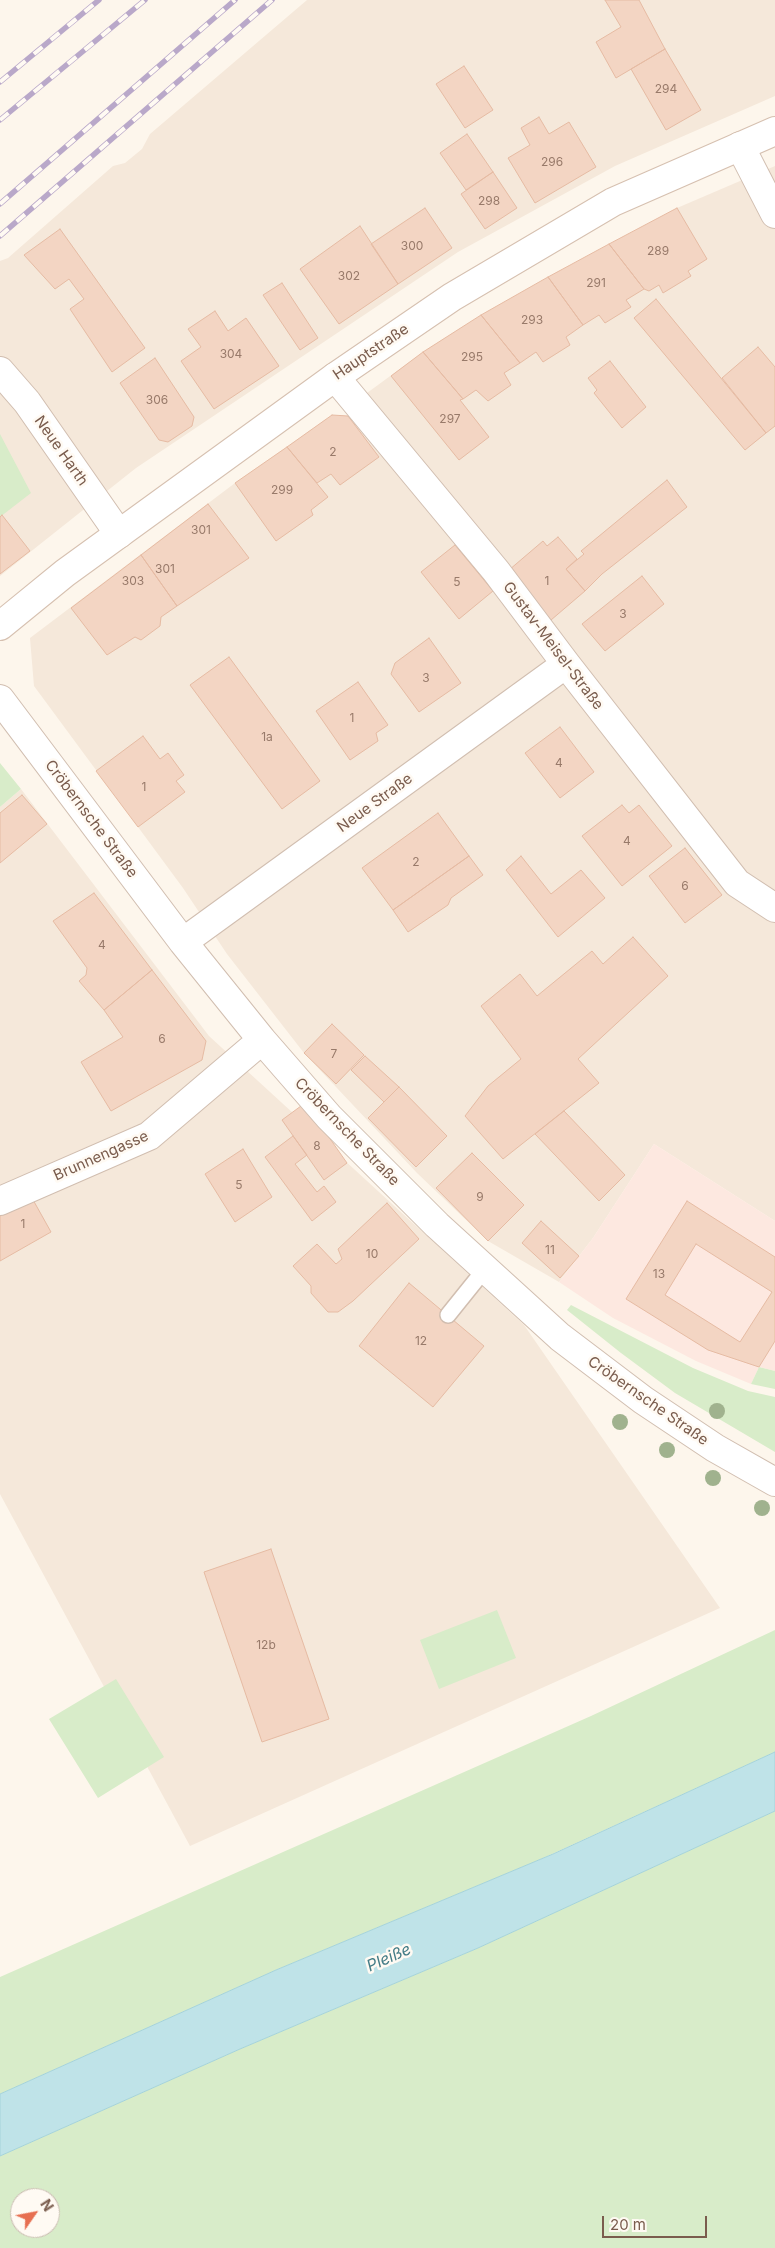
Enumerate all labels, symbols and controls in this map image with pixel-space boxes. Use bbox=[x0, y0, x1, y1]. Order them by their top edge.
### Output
house number: 294 bbox=[655, 82, 677, 96]
house number: 296 bbox=[541, 155, 563, 169]
house number: 298 bbox=[478, 194, 500, 208]
house number: 300 bbox=[401, 239, 423, 253]
house number: 289 bbox=[647, 244, 669, 258]
house number: 302 bbox=[338, 269, 360, 283]
house number: 291 bbox=[586, 276, 606, 290]
house number: 293 bbox=[521, 313, 543, 327]
street label: Hauptstraße bbox=[330, 320, 412, 384]
house number: 304 bbox=[220, 347, 242, 361]
house number: 295 bbox=[461, 350, 483, 364]
house number: 306 bbox=[146, 393, 168, 407]
house number: 297 bbox=[439, 412, 461, 426]
street label: Neue Harth bbox=[30, 413, 92, 489]
house number: 2 bbox=[329, 445, 337, 459]
house number: 299 bbox=[271, 483, 293, 497]
house number: 301 bbox=[191, 523, 211, 537]
house number: 301 bbox=[155, 562, 175, 576]
house number: 303 bbox=[122, 574, 144, 588]
house number: 1 bbox=[545, 574, 549, 588]
house number: 5 bbox=[453, 575, 461, 589]
street label: Gustav-Meisel-Straße bbox=[499, 578, 607, 714]
house number: 3 bbox=[619, 607, 627, 621]
house number: 3 bbox=[422, 671, 430, 685]
house number: 1 bbox=[350, 711, 354, 725]
house number: 1a bbox=[261, 730, 273, 744]
house number: 4 bbox=[555, 756, 563, 770]
street label: Cröbernsche Straße bbox=[41, 757, 141, 881]
street label: Neue Straße bbox=[334, 770, 416, 836]
house number: 1 bbox=[142, 780, 146, 794]
house number: 4 bbox=[623, 834, 631, 848]
house number: 2 bbox=[412, 855, 420, 869]
house number: 6 bbox=[681, 879, 689, 893]
house number: 4 bbox=[98, 938, 106, 952]
house number: 6 bbox=[158, 1032, 166, 1046]
house number: 7 bbox=[331, 1047, 337, 1061]
street label: Cröbernsche Straße bbox=[291, 1074, 403, 1190]
street label: Brunnengasse bbox=[51, 1127, 151, 1185]
house number: 8 bbox=[313, 1139, 321, 1153]
house number: 5 bbox=[235, 1178, 243, 1192]
house number: 9 bbox=[476, 1190, 484, 1204]
house number: 1 bbox=[21, 1217, 25, 1231]
house number: 11 bbox=[545, 1243, 555, 1257]
house number: 10 bbox=[366, 1247, 378, 1261]
house number: 13 bbox=[653, 1267, 665, 1281]
house number: 12 bbox=[415, 1334, 427, 1348]
street label: Cröbernsche Straße bbox=[584, 1353, 712, 1449]
house number: 12b bbox=[256, 1638, 276, 1652]
water label: Pleiße bbox=[364, 1940, 414, 1976]
north arrow bbox=[10, 2188, 60, 2238]
text: N bbox=[37, 2196, 57, 2214]
scale bar bbox=[605, 2206, 710, 2238]
text: 20 m bbox=[610, 2215, 646, 2234]

